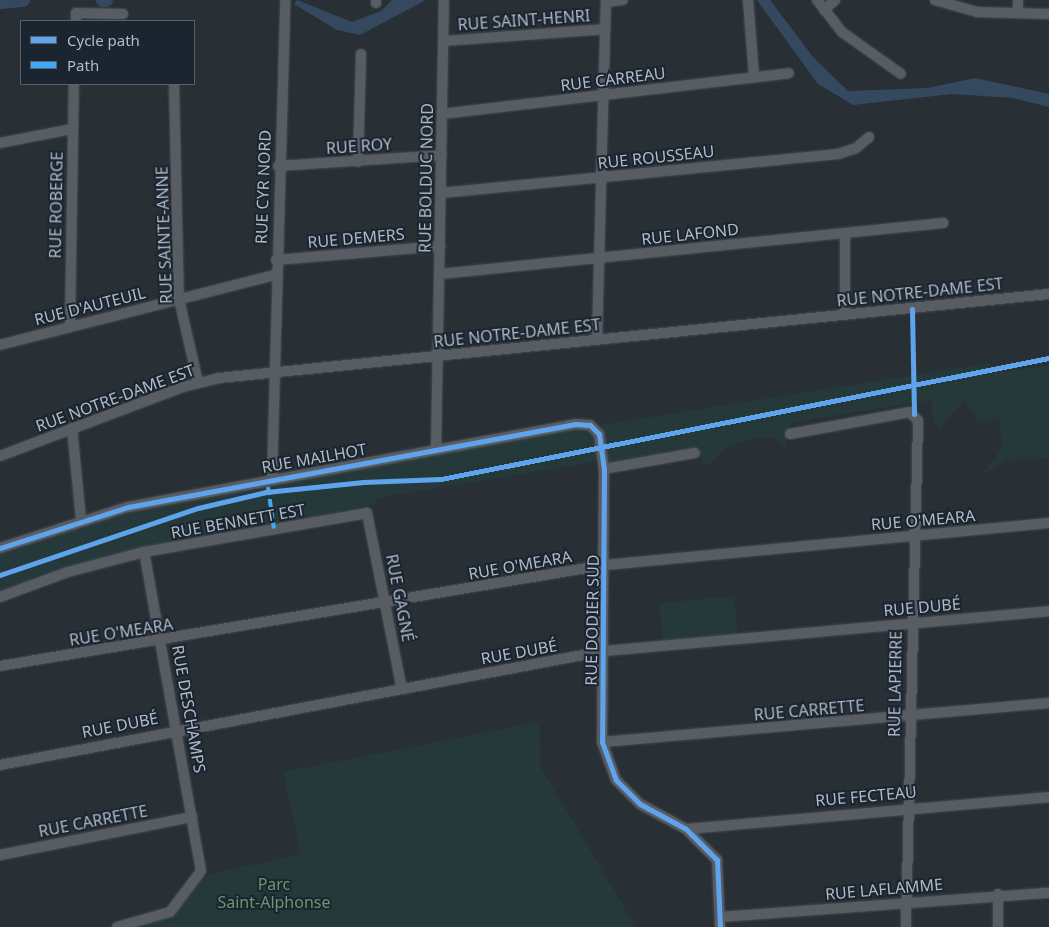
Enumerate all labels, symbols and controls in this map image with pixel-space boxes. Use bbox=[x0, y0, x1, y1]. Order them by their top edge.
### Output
street label: RUE SAINT-HENRI bbox=[457, 6, 591, 34]
legend bbox=[20, 20, 195, 85]
text: Cycle path bbox=[67, 30, 140, 50]
text: Path bbox=[67, 55, 99, 75]
street label: RUE CARREAU bbox=[559, 63, 667, 95]
street label: RUE BOLDUC NORD bbox=[415, 103, 437, 253]
street label: RUE CYR NORD bbox=[251, 130, 275, 244]
street label: RUE ROY bbox=[325, 134, 393, 158]
street label: RUE ROUSSEAU bbox=[597, 141, 715, 173]
street label: RUE ROBERGE bbox=[45, 151, 67, 259]
street label: RUE SAINTE-ANNE bbox=[152, 166, 176, 304]
street label: RUE LAFOND bbox=[640, 219, 740, 249]
street label: RUE DEMERS bbox=[307, 224, 405, 252]
street label: RUE NOTRE-DAME EST bbox=[836, 274, 1004, 310]
street label: RUE D'AUTEUIL bbox=[32, 283, 148, 329]
street label: RUE NOTRE-DAME EST bbox=[433, 315, 601, 351]
street label: RUE NOTRE-DAME EST bbox=[33, 360, 197, 436]
street label: RUE MAILHOT bbox=[260, 439, 368, 477]
street label: RUE BENNETT EST bbox=[169, 500, 307, 542]
street label: RUE O'MEARA bbox=[870, 506, 976, 534]
street label: RUE O'MEARA bbox=[467, 546, 573, 584]
street label: RUE GAGNÉ bbox=[382, 553, 418, 643]
street label: RUE DODIER SUD bbox=[581, 554, 603, 686]
street label: RUE DUBÉ bbox=[883, 594, 961, 620]
street label: RUE O'MEARA bbox=[68, 614, 174, 650]
street label: RUE LAPIERRE bbox=[884, 631, 906, 737]
street label: RUE DUBÉ bbox=[479, 636, 559, 668]
street label: RUE DESCHAMPS bbox=[168, 644, 210, 774]
street label: RUE CARRETTE bbox=[753, 696, 865, 724]
street label: RUE DUBÉ bbox=[80, 708, 160, 742]
street label: RUE FECTEAU bbox=[814, 782, 918, 810]
street label: RUE CARRETTE bbox=[37, 801, 149, 841]
park label: Parc Saint-Alphonse bbox=[217, 874, 331, 912]
street label: RUE LAFLAMME bbox=[824, 874, 944, 904]

